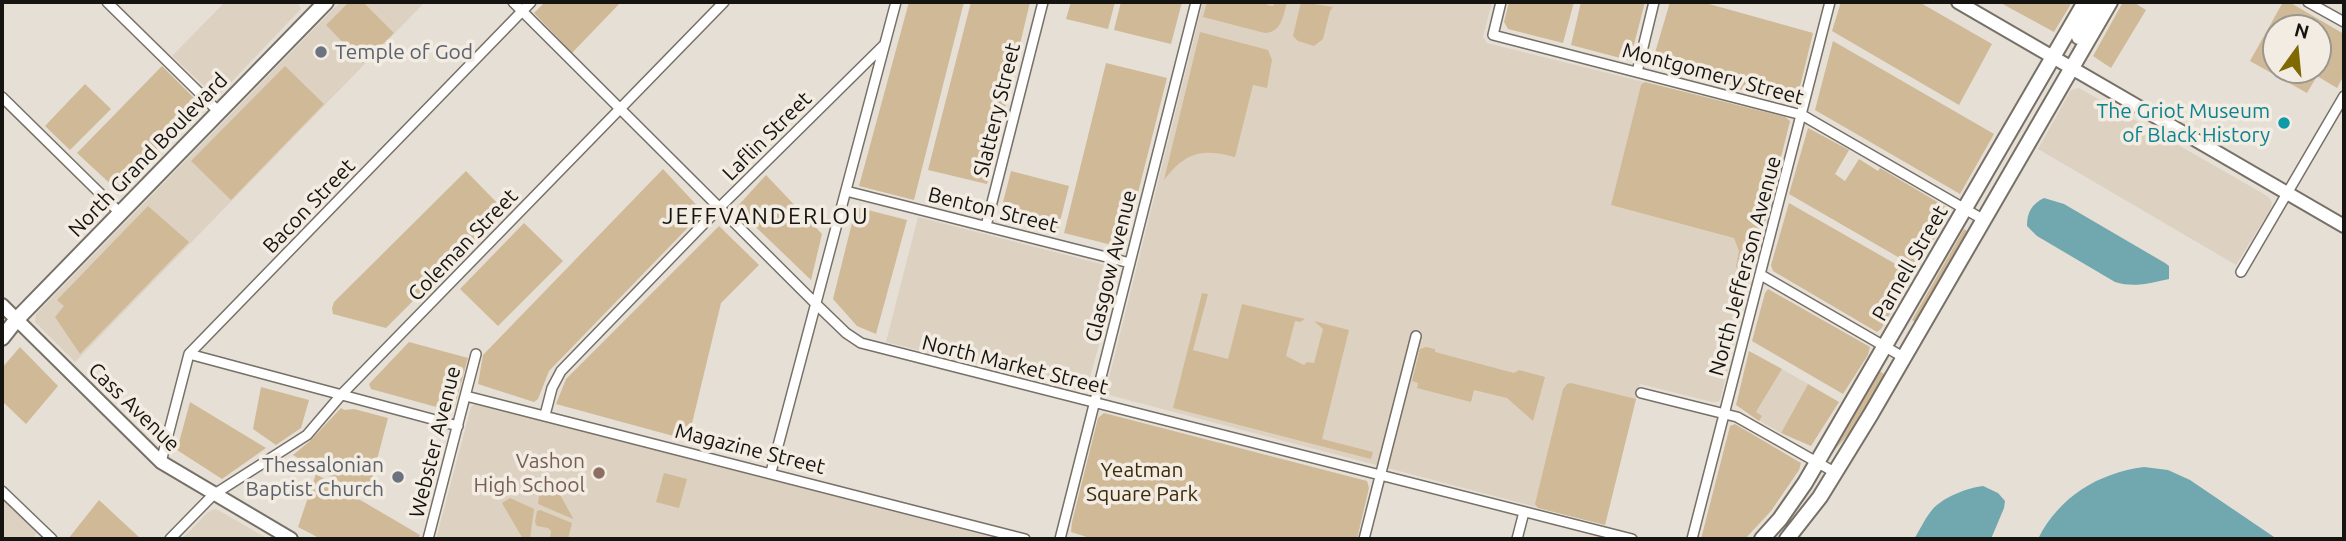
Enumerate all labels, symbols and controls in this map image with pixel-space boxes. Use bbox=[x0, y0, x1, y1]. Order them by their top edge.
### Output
north arrow bbox=[2262, 14, 2332, 84]
text: N bbox=[2292, 18, 2312, 43]
street label: Montgomery Street bbox=[1620, 38, 1806, 110]
place label: Temple of God bbox=[335, 39, 473, 65]
street label: Slattery Street bbox=[968, 40, 1026, 180]
marker: Temple of God bbox=[313, 44, 329, 60]
street label: North Grand Boulevard bbox=[63, 68, 233, 242]
street label: Laflin Street bbox=[717, 86, 817, 186]
place label: The Griot Museum of Black History bbox=[2097, 98, 2270, 148]
marker: The Griot Museum of Black History bbox=[2276, 115, 2292, 131]
street label: North Jefferson Avenue bbox=[1703, 153, 1787, 379]
street label: Bacon Street bbox=[258, 154, 360, 258]
street label: Benton Street bbox=[926, 182, 1060, 238]
street label: Coleman Street bbox=[403, 184, 523, 306]
street label: Glasgow Avenue bbox=[1080, 187, 1142, 345]
street label: Parnell Street bbox=[1867, 201, 1953, 325]
district label: JEFFVANDERLOU bbox=[664, 202, 868, 230]
street label: North Market Street bbox=[919, 330, 1111, 400]
street label: Cass Avenue bbox=[83, 357, 185, 457]
street label: Webster Avenue bbox=[404, 364, 466, 520]
street label: Magazine Street bbox=[672, 418, 828, 480]
place label: Vashon High School bbox=[474, 448, 585, 498]
place label: Thessalonian Baptist Church bbox=[246, 452, 384, 502]
park label: Yeatman Square Park bbox=[1086, 457, 1198, 507]
marker: Vashon High School bbox=[591, 465, 607, 481]
marker: Thessalonian Baptist Church bbox=[390, 469, 406, 485]

